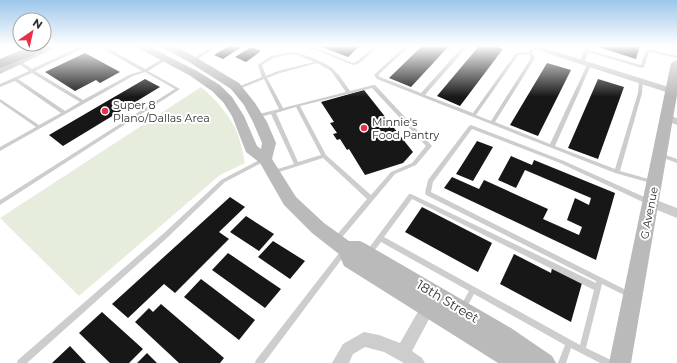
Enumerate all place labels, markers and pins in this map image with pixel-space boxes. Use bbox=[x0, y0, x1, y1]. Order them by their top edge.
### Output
place label: Super 8 Plano/Dallas Area bbox=[113, 98, 210, 125]
marker: Super 8 Plano/Dallas Area bbox=[100, 106, 110, 116]
place label: Minnie's Food Pantry bbox=[372, 115, 439, 142]
marker: Minnie's Food Pantry bbox=[359, 123, 369, 133]

